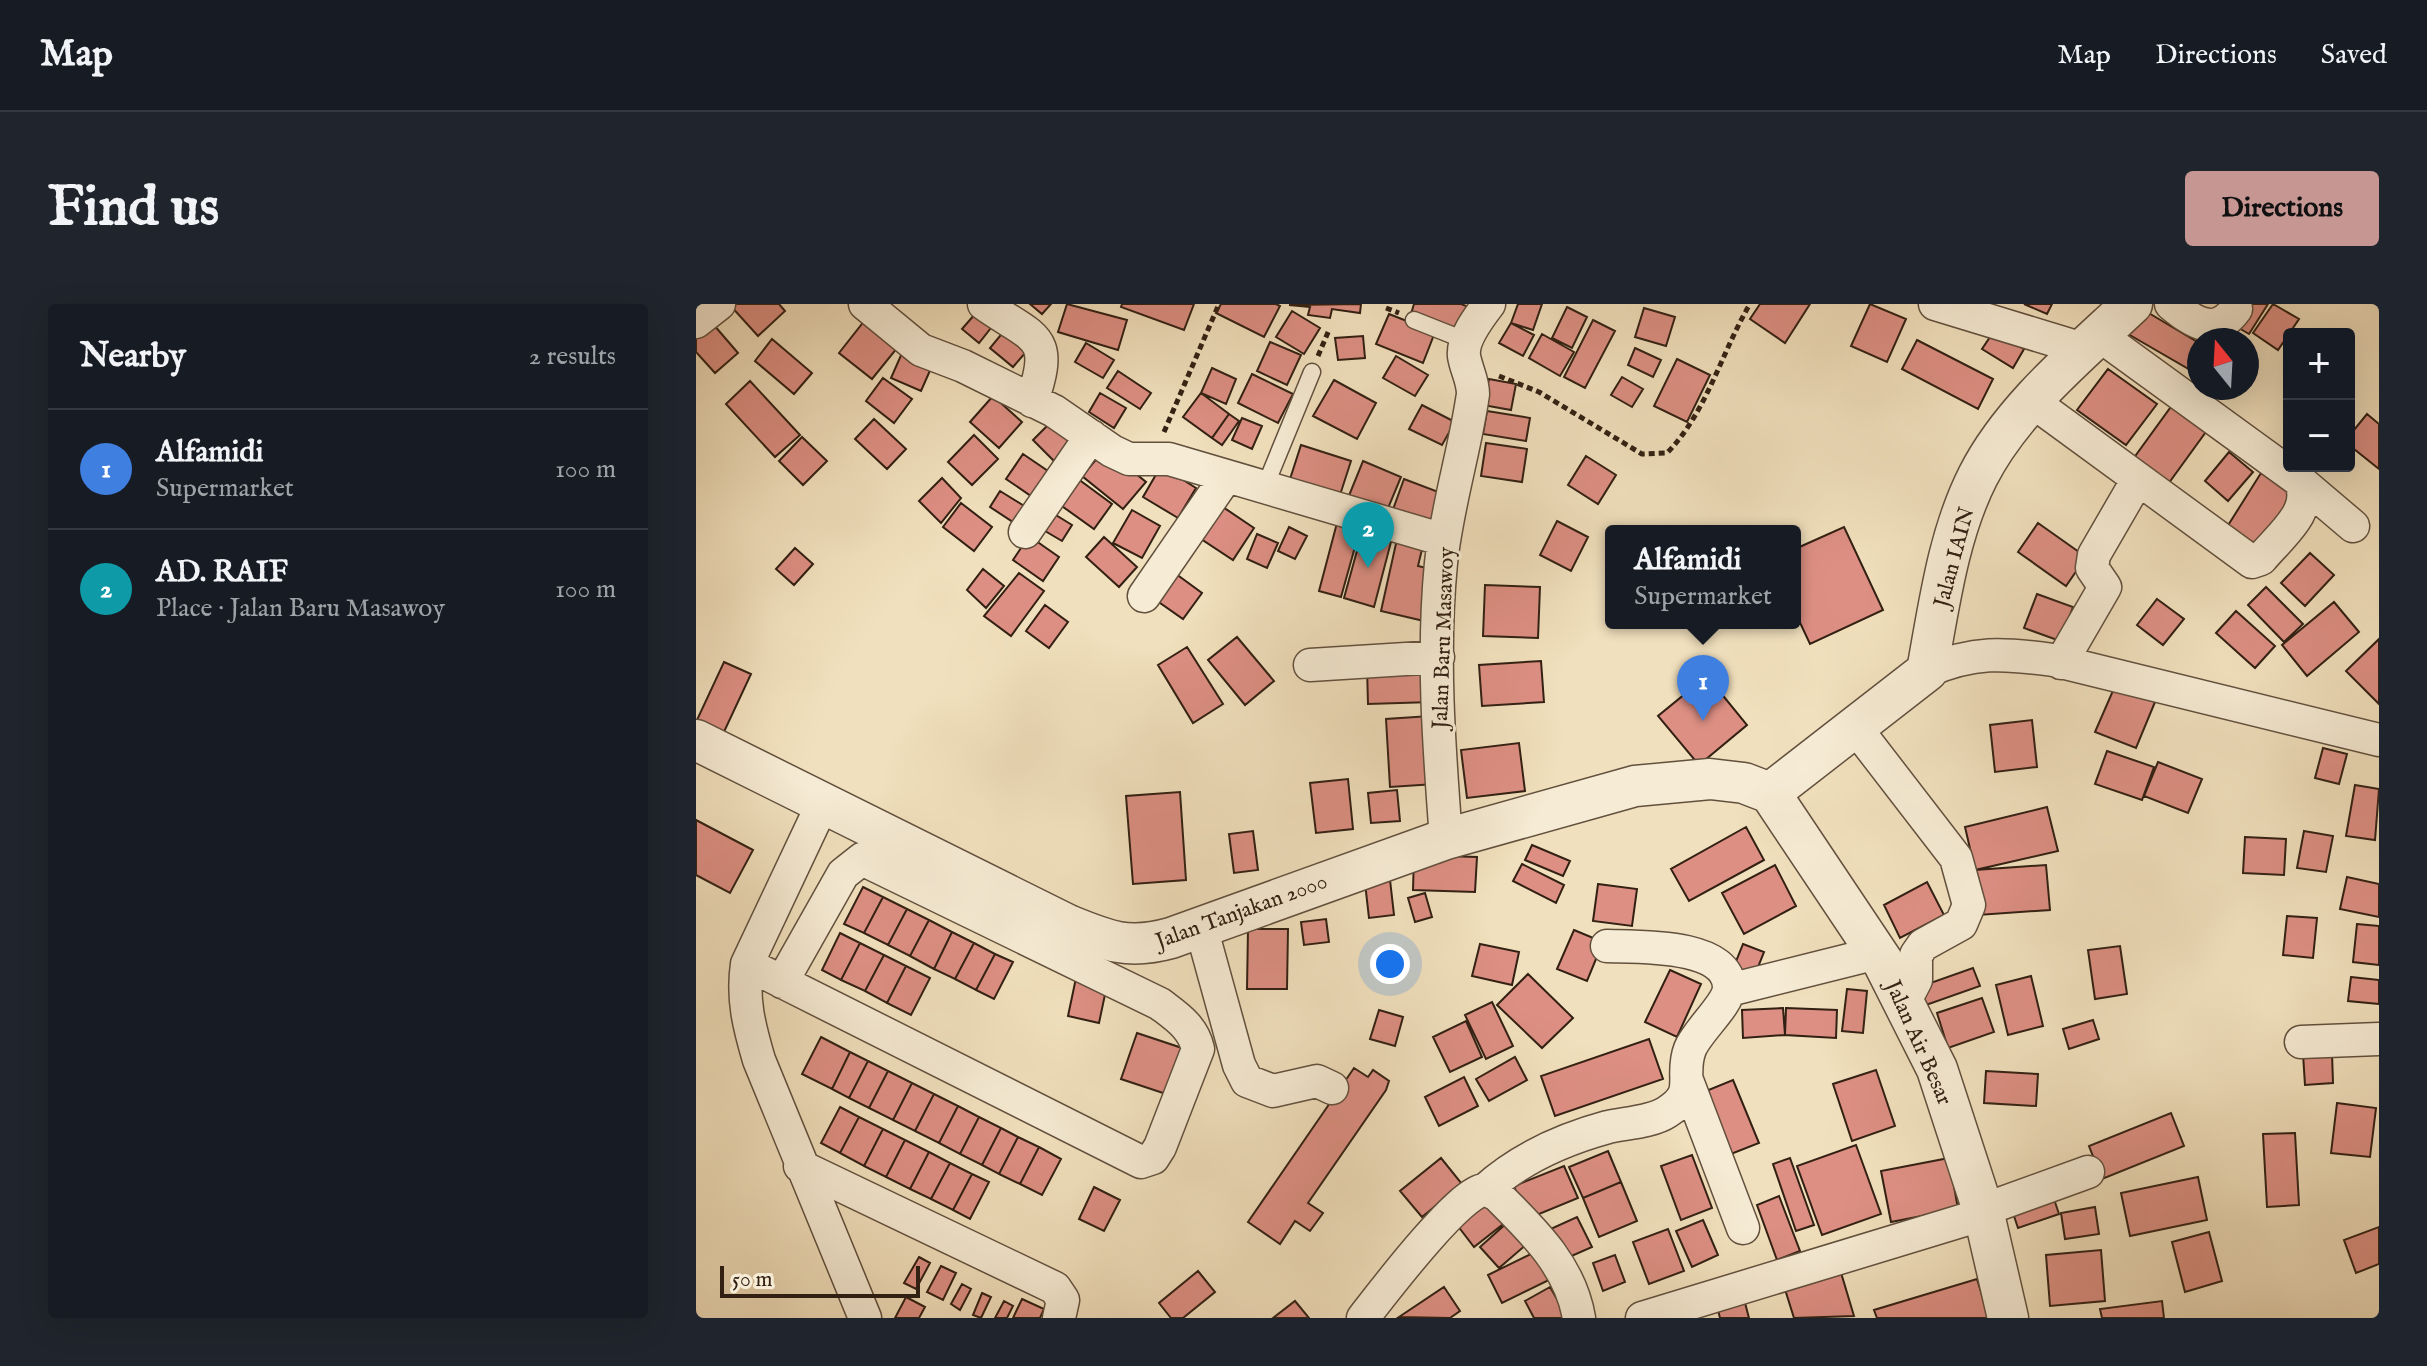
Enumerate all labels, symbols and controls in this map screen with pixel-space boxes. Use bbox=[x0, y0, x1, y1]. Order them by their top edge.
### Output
text: Map bbox=[40, 31, 113, 79]
text: Map bbox=[2057, 38, 2111, 73]
text: Directions bbox=[2155, 38, 2277, 73]
text: Saved bbox=[2321, 38, 2387, 73]
button: Directions bbox=[2185, 171, 2379, 246]
text: Find us bbox=[48, 173, 219, 244]
north arrow bbox=[2187, 328, 2259, 400]
map controls bbox=[2283, 328, 2355, 472]
button: + bbox=[2283, 328, 2355, 400]
text: Nearby bbox=[80, 335, 186, 378]
text: 2 results bbox=[529, 340, 616, 373]
button: − bbox=[2283, 400, 2355, 472]
text: Alfamidi bbox=[156, 434, 263, 472]
text: 1 bbox=[101, 453, 111, 486]
text: 100 m bbox=[555, 453, 616, 486]
text: Supermarket bbox=[156, 472, 294, 505]
pin: 2 bbox=[1342, 502, 1394, 568]
street label: Jalan IAIN bbox=[1927, 504, 1982, 614]
popup bbox=[1605, 525, 1801, 629]
text: Alfamidi bbox=[1634, 542, 1742, 580]
street label: Jalan Baru Masawoy bbox=[1427, 546, 1461, 733]
text: AD. RAIF bbox=[156, 554, 288, 592]
text: 2 bbox=[100, 573, 112, 606]
text: 100 m bbox=[555, 573, 616, 606]
text: Supermarket bbox=[1634, 580, 1772, 613]
text: Place · Jalan Baru Masawoy bbox=[156, 592, 445, 625]
pin: 1 bbox=[1677, 655, 1729, 721]
street label: Jalan Tanjakan 2000 bbox=[1149, 868, 1331, 957]
your location bbox=[1370, 944, 1410, 984]
street label: Jalan Air Besar bbox=[1877, 973, 1958, 1110]
scale bar bbox=[720, 1262, 920, 1298]
text: 50 m bbox=[732, 1266, 773, 1294]

